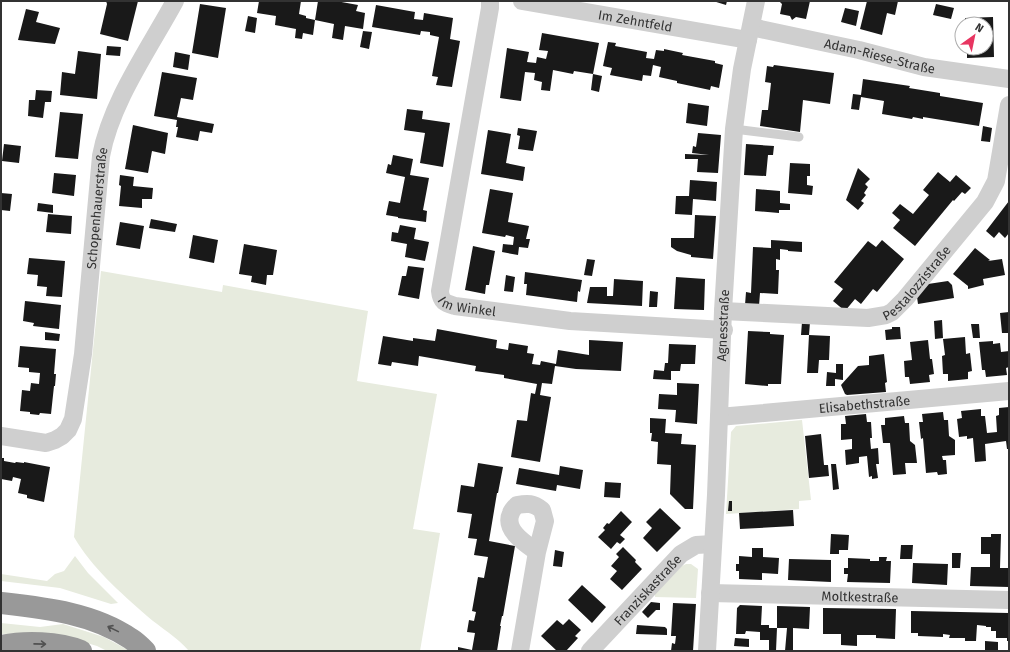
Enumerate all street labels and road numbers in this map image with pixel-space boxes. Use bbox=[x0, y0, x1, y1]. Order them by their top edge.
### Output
street label: Im Zehntfeld bbox=[597, 7, 673, 35]
street label: Adam-Riese-Straße bbox=[823, 36, 936, 76]
street label: Schopenhauerstraße bbox=[84, 146, 111, 270]
street label: Pestalozzistraße bbox=[880, 243, 954, 324]
street label: Agnesstraße bbox=[714, 289, 732, 362]
street label: Im Winkel bbox=[434, 294, 497, 319]
street label: Elisabethstraße bbox=[818, 393, 911, 416]
street label: Franziskastraße bbox=[611, 552, 685, 629]
street label: Moltkestraße bbox=[821, 589, 899, 605]

